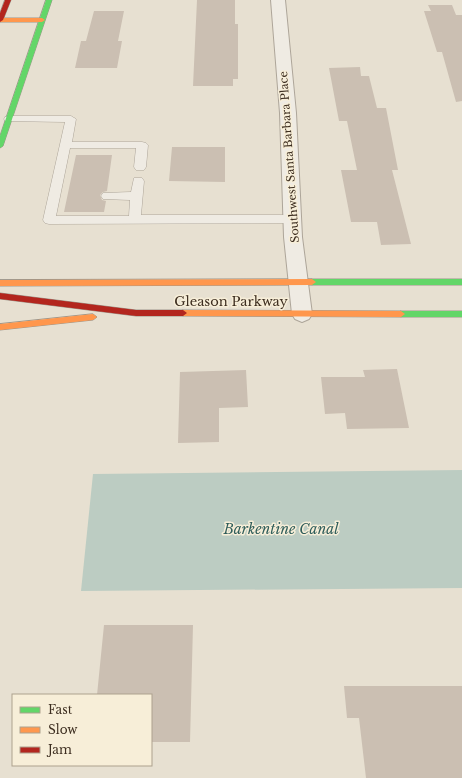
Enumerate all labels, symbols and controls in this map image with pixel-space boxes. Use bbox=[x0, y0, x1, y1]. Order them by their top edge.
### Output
street label: Southwest Santa Barbara Place bbox=[276, 71, 302, 243]
street label: Gleason Parkway bbox=[174, 293, 289, 310]
water label: Barkentine Canal bbox=[222, 520, 339, 538]
legend bbox=[12, 694, 152, 766]
text: Fast bbox=[48, 702, 73, 717]
text: Slow bbox=[48, 722, 78, 737]
text: Jam bbox=[46, 742, 72, 757]

